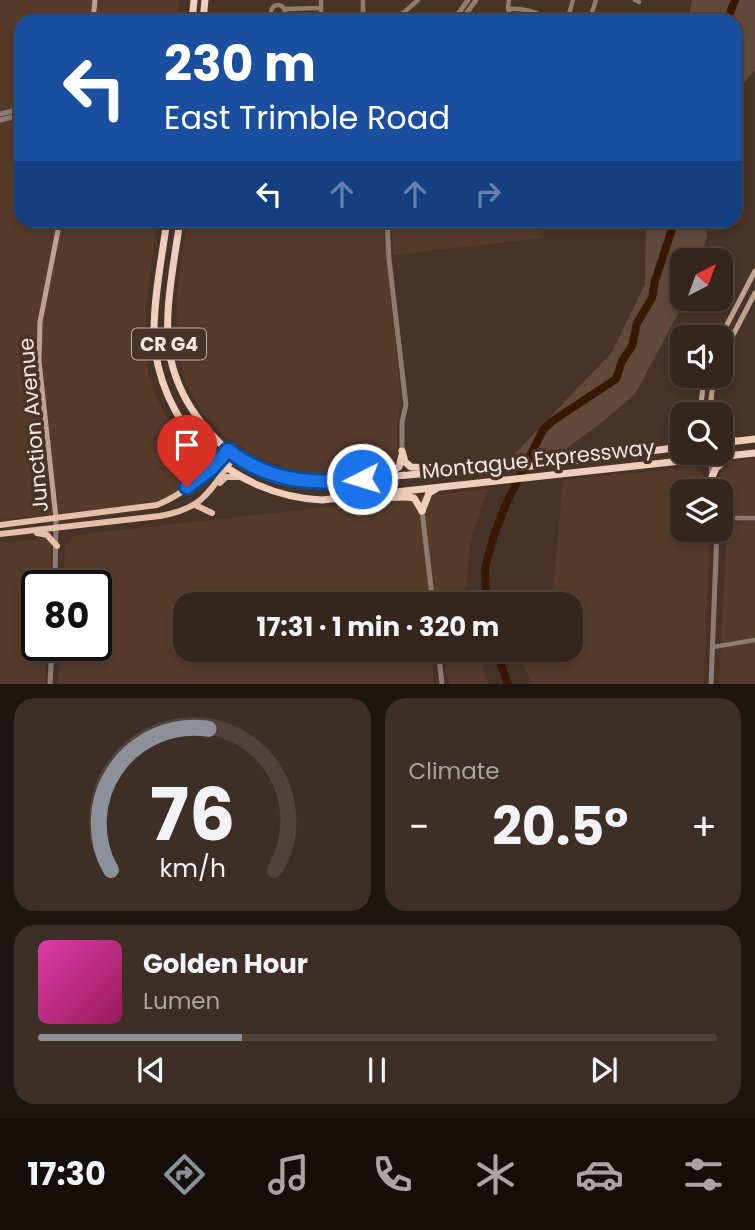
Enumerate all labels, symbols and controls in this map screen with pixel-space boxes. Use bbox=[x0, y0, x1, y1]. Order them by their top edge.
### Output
text: 230 m bbox=[164, 30, 316, 98]
icon: left bbox=[49, 42, 140, 133]
text: East Trimble Road bbox=[164, 95, 450, 140]
icon: left bbox=[250, 175, 288, 213]
icon: ahead bbox=[323, 175, 361, 213]
icon: ahead bbox=[396, 175, 434, 213]
icon: right bbox=[469, 175, 507, 213]
north arrow bbox=[670, 248, 733, 312]
map controls bbox=[670, 248, 733, 542]
button: sound bbox=[670, 325, 733, 388]
road number: CR G4 bbox=[132, 328, 206, 360]
street label: Junction Avenue bbox=[11, 337, 55, 513]
button: search bbox=[670, 402, 733, 465]
pin bbox=[157, 415, 217, 487]
icon: arrive bbox=[168, 426, 206, 464]
street label: Montague Expressway bbox=[420, 432, 656, 486]
position arrow bbox=[325, 442, 399, 516]
button: layers bbox=[670, 479, 733, 542]
speed limit sign: 80 bbox=[21, 570, 112, 661]
text: 17:31 · 1 min · 320 m bbox=[257, 609, 499, 645]
text: Climate bbox=[409, 755, 499, 787]
text: 76 bbox=[150, 765, 235, 866]
text: 20.5° bbox=[492, 790, 628, 863]
text: − bbox=[409, 800, 429, 853]
text: + bbox=[691, 800, 717, 853]
text: km/h bbox=[159, 851, 226, 886]
text: Golden Hour bbox=[143, 946, 308, 982]
text: Lumen bbox=[143, 985, 220, 1017]
icon: previous bbox=[132, 1051, 170, 1089]
icon: pause bbox=[358, 1051, 396, 1089]
icon: next bbox=[585, 1051, 623, 1089]
icon: directions bbox=[160, 1150, 209, 1199]
icon: music bbox=[264, 1150, 313, 1199]
icon: phone bbox=[368, 1150, 417, 1199]
icon: climate bbox=[471, 1150, 520, 1199]
icon: car bbox=[575, 1150, 624, 1199]
icon: filters bbox=[679, 1150, 728, 1199]
text: 17:30 bbox=[27, 1151, 106, 1196]

